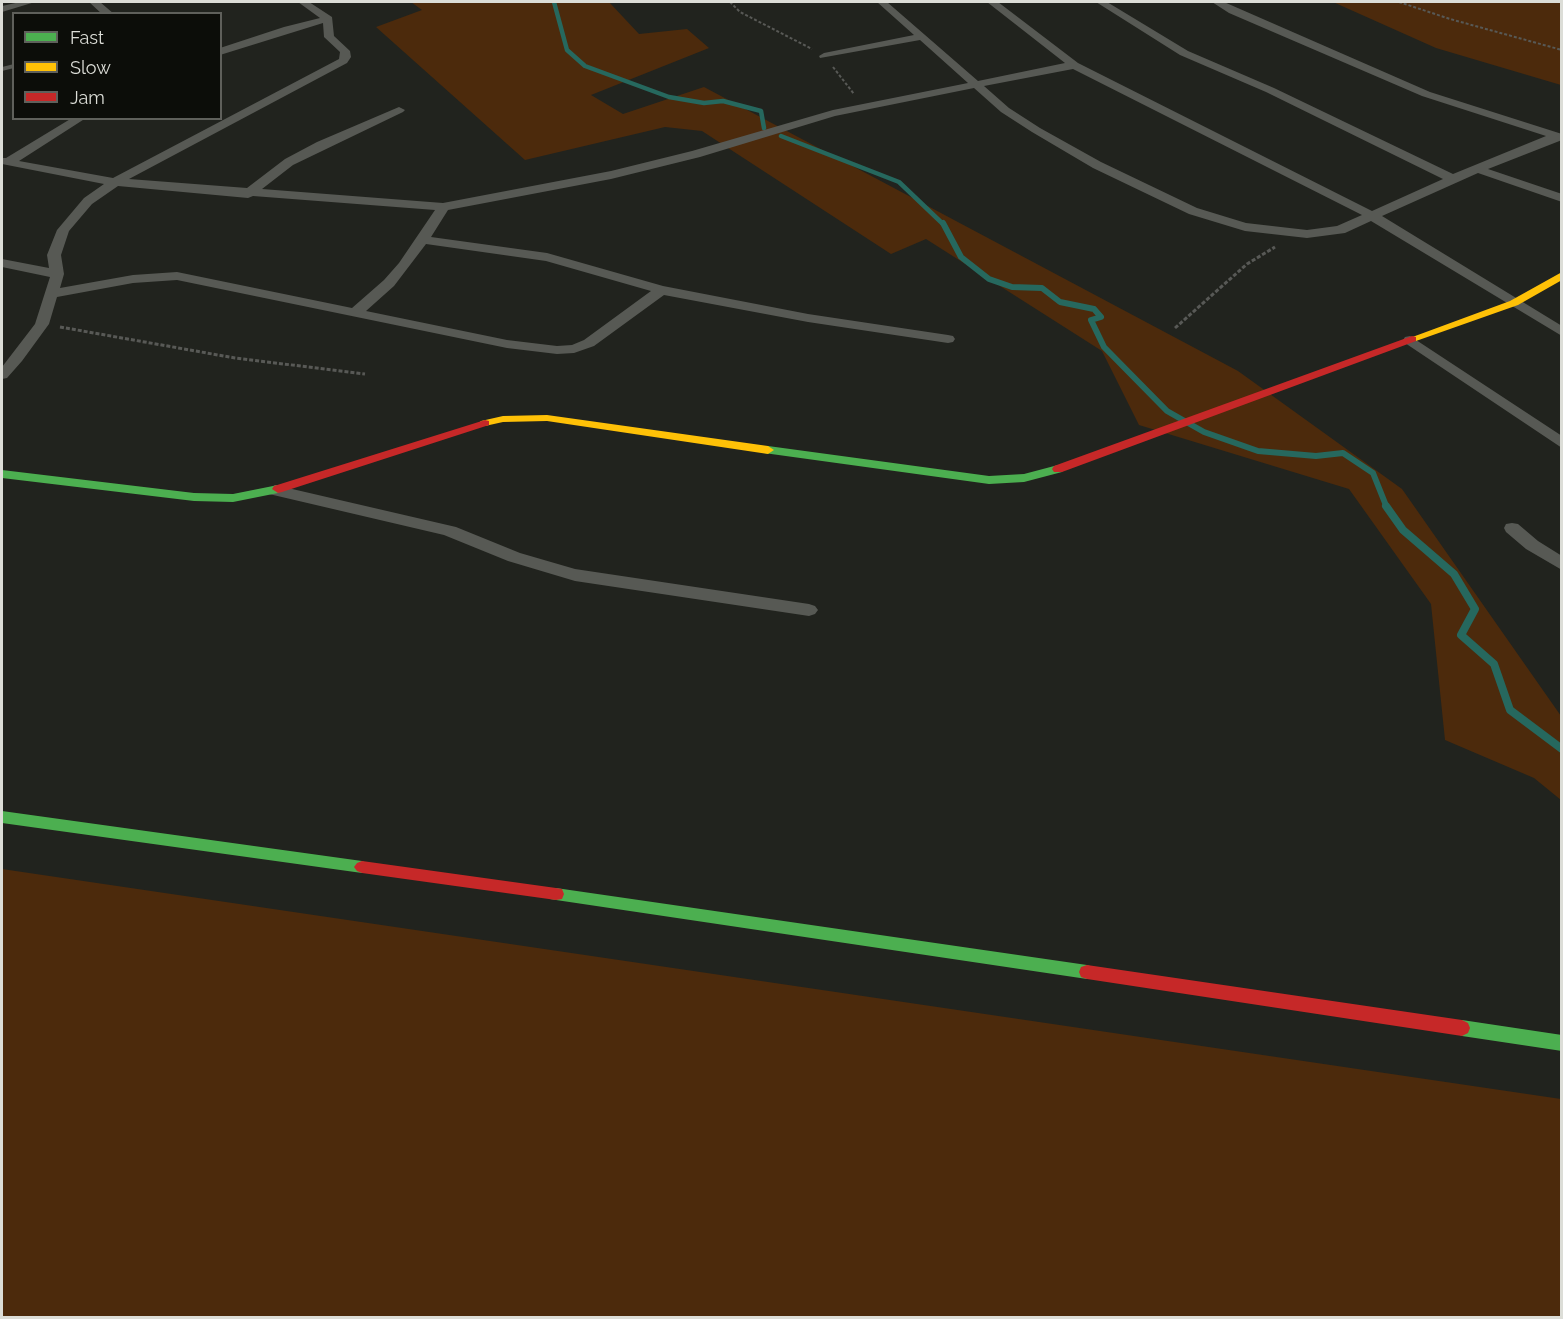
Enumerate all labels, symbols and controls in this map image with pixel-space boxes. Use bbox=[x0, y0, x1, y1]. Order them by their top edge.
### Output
legend bbox=[12, 12, 222, 120]
text: Fast bbox=[70, 27, 104, 48]
text: Slow bbox=[70, 57, 111, 78]
text: Jam bbox=[70, 87, 105, 108]

